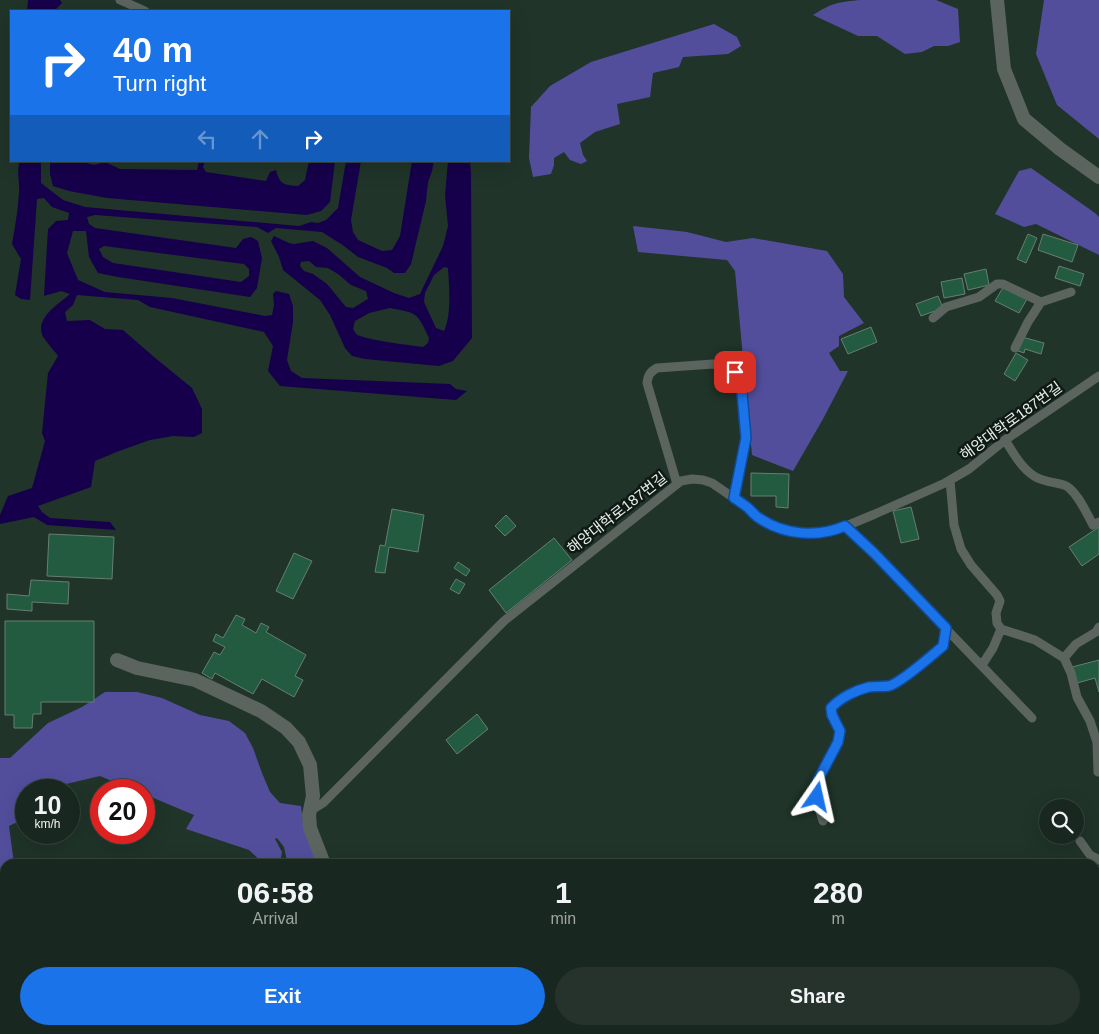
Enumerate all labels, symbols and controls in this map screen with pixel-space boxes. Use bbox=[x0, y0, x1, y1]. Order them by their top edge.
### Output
icon: right bbox=[30, 30, 95, 95]
text: 40 m bbox=[113, 30, 193, 69]
text: Turn right bbox=[113, 71, 206, 96]
icon: left bbox=[193, 125, 221, 153]
icon: ahead bbox=[246, 125, 274, 153]
icon: right bbox=[299, 125, 327, 153]
pin bbox=[714, 351, 756, 393]
icon: arrive bbox=[721, 358, 749, 386]
street label: 해양대학로187번길 bbox=[957, 378, 1065, 463]
street label: 해양대학로187번길 bbox=[564, 468, 670, 557]
position arrow bbox=[790, 770, 842, 822]
speed limit sign: 20 bbox=[90, 779, 155, 844]
text: 10 bbox=[34, 791, 61, 819]
map controls bbox=[1039, 799, 1084, 844]
button: search bbox=[1039, 799, 1084, 844]
text: km/h bbox=[34, 817, 61, 831]
text: 06:58 bbox=[237, 876, 314, 909]
text: 1 bbox=[555, 876, 572, 909]
text: 280 bbox=[813, 876, 863, 909]
text: Arrival bbox=[253, 910, 298, 927]
text: min bbox=[550, 910, 576, 927]
text: m bbox=[831, 910, 845, 927]
button: Exit bbox=[20, 967, 545, 1025]
button: Share bbox=[555, 967, 1080, 1025]

